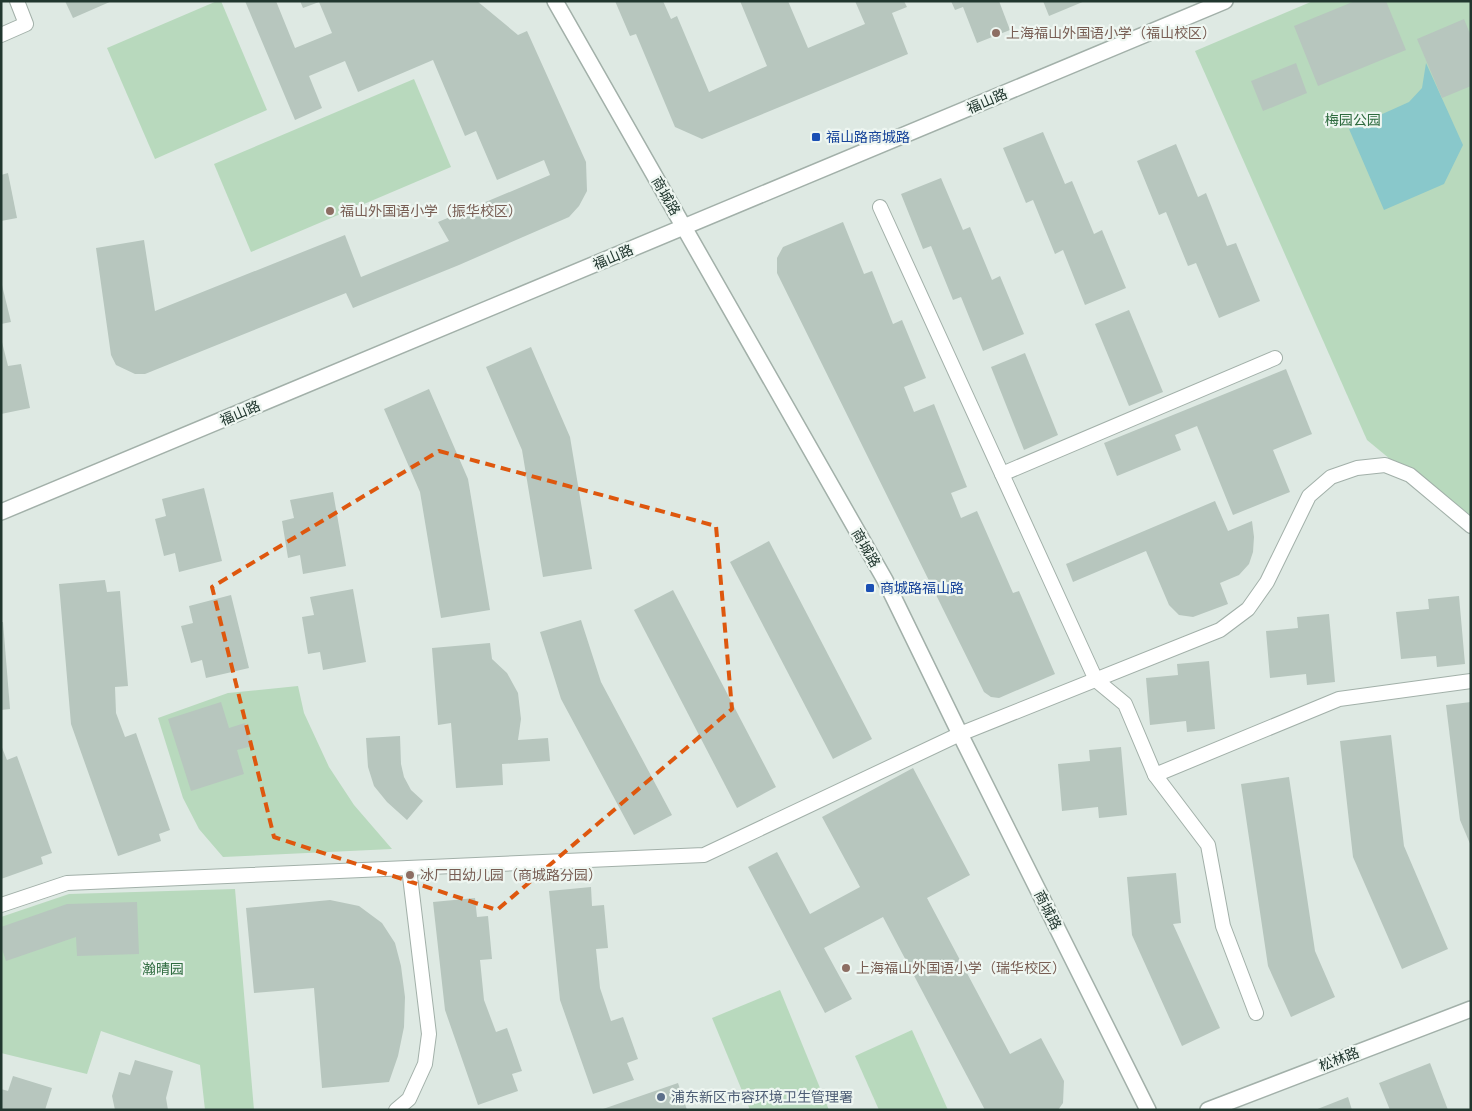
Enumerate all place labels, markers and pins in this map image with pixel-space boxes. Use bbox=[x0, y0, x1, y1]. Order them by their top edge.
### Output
place label: 上海福山外国语小学（福山校区） bbox=[1006, 24, 1216, 42]
marker: 上海福山外国语小学（福山校区） bbox=[990, 27, 1002, 39]
place label: 福山路商城路 bbox=[826, 128, 910, 146]
marker: 福山路商城路 bbox=[810, 131, 822, 143]
place label: 福山外国语小学（振华校区） bbox=[340, 202, 522, 220]
marker: 福山外国语小学（振华校区） bbox=[324, 205, 336, 217]
place label: 商城路福山路 bbox=[880, 579, 964, 597]
marker: 商城路福山路 bbox=[864, 582, 876, 594]
place label: 冰厂田幼儿园（商城路分园） bbox=[420, 866, 602, 884]
marker: 冰厂田幼儿园（商城路分园） bbox=[404, 869, 416, 881]
place label: 上海福山外国语小学（瑞华校区） bbox=[856, 959, 1066, 977]
marker: 上海福山外国语小学（瑞华校区） bbox=[840, 962, 852, 974]
place label: 浦东新区市容环境卫生管理署 bbox=[671, 1088, 853, 1106]
marker: 浦东新区市容环境卫生管理署 bbox=[655, 1091, 667, 1103]

